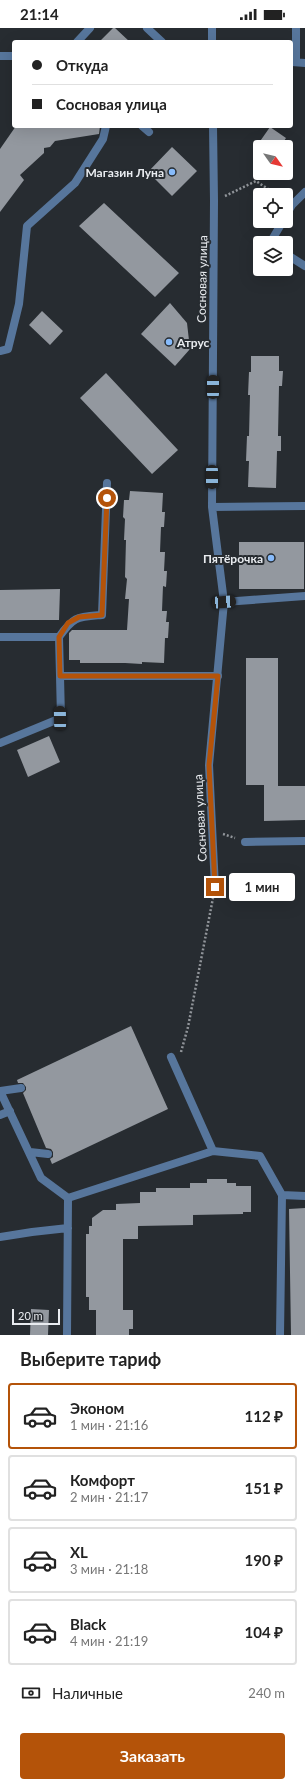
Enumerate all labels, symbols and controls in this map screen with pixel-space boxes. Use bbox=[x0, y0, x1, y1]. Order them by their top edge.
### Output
text: 21:14 bbox=[20, 5, 59, 23]
text: Откуда bbox=[56, 56, 108, 74]
text: Сосновая улица bbox=[56, 95, 167, 113]
north arrow bbox=[253, 140, 293, 180]
map controls bbox=[253, 140, 293, 276]
place label: Магазин Луна bbox=[85, 165, 164, 180]
marker: Магазин Луна bbox=[167, 167, 177, 177]
button: locate bbox=[253, 188, 293, 228]
street label: Сосновая улица bbox=[194, 235, 210, 323]
button: layers bbox=[253, 236, 293, 276]
place label: Атрус bbox=[176, 335, 210, 350]
marker: Атрус bbox=[164, 337, 174, 347]
car bbox=[207, 375, 219, 399]
car bbox=[206, 465, 218, 489]
route start bbox=[98, 489, 116, 507]
place label: Пятёрочка bbox=[203, 551, 263, 566]
marker: Пятёрочка bbox=[266, 553, 276, 563]
car bbox=[212, 595, 236, 609]
car bbox=[54, 706, 66, 730]
street label: Сосновая улица bbox=[190, 774, 210, 862]
callout: 1 мин bbox=[229, 873, 295, 901]
route end bbox=[206, 878, 224, 896]
text: 1 мин bbox=[245, 879, 280, 895]
scale bar bbox=[12, 1307, 60, 1326]
text: 20 m bbox=[18, 1309, 43, 1322]
text: Выберите тариф bbox=[20, 1348, 161, 1370]
icon: car bbox=[22, 1398, 58, 1434]
text: Эконом bbox=[70, 1399, 124, 1417]
text: 112 ₽ bbox=[245, 1407, 283, 1425]
text: 1 мин · 21:16 bbox=[70, 1417, 148, 1433]
icon: car bbox=[22, 1470, 58, 1506]
text: Комфорт bbox=[70, 1471, 135, 1489]
text: 151 ₽ bbox=[245, 1479, 283, 1497]
text: 2 мин · 21:17 bbox=[70, 1489, 148, 1505]
icon: car bbox=[22, 1542, 58, 1578]
text: XL bbox=[70, 1543, 88, 1561]
text: 190 ₽ bbox=[245, 1551, 283, 1569]
text: 3 мин · 21:18 bbox=[70, 1561, 148, 1577]
icon: car bbox=[22, 1614, 58, 1650]
text: Black bbox=[70, 1615, 106, 1633]
text: 104 ₽ bbox=[245, 1623, 283, 1641]
text: 4 мин · 21:19 bbox=[70, 1633, 148, 1649]
icon: cash bbox=[20, 1682, 42, 1704]
text: Наличные bbox=[52, 1684, 123, 1702]
text: 240 m bbox=[248, 1685, 285, 1701]
button: Заказать bbox=[20, 1733, 285, 1779]

